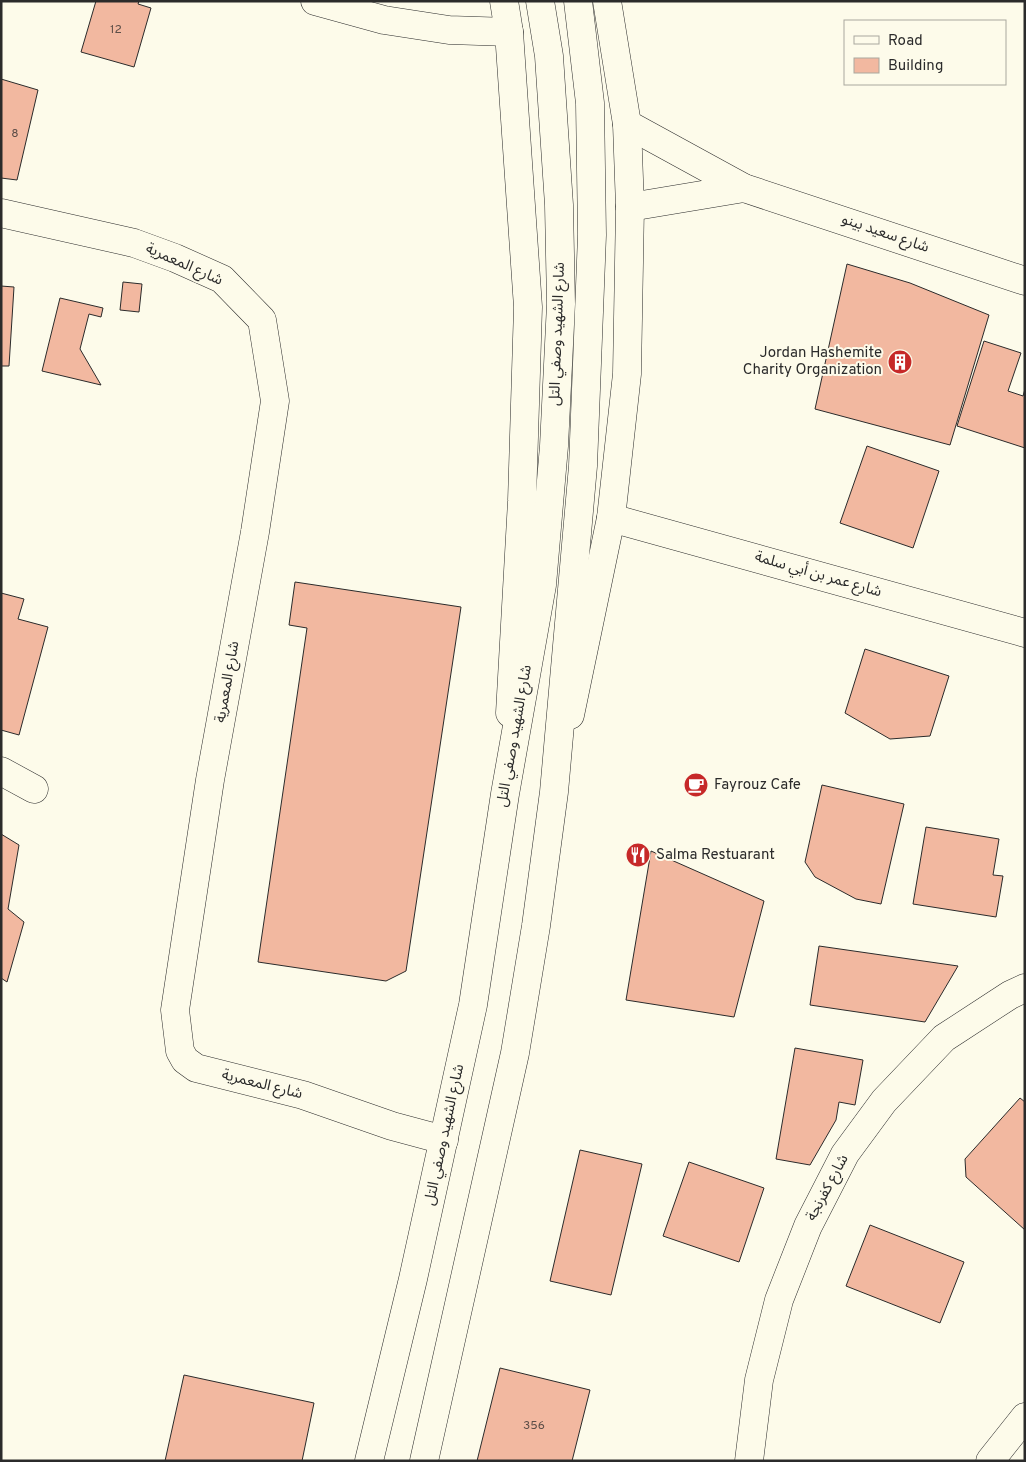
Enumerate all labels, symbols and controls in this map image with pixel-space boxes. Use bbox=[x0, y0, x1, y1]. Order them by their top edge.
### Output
legend bbox=[844, 20, 1006, 85]
house number: 12 bbox=[110, 22, 122, 38]
text: Road bbox=[888, 32, 923, 51]
text: Building bbox=[888, 57, 943, 76]
house number: 8 bbox=[11, 126, 19, 142]
street label: شارع سعيد بينو bbox=[838, 210, 931, 259]
street label: شارع المعمرية bbox=[142, 240, 226, 291]
street label: شارع الشهيد وصفي التل bbox=[546, 262, 571, 406]
place label: Jordan Hashemite Charity Organization bbox=[743, 344, 882, 380]
building icon: Jordan Hashemite Charity Organization bbox=[887, 349, 913, 375]
street label: شارع عمر بن أبي سلمة bbox=[752, 547, 884, 603]
street label: شارع المعمرية bbox=[211, 639, 246, 725]
street label: شارع الشهيد وصفي التل bbox=[493, 663, 538, 809]
cafe icon: Fayrouz Cafe bbox=[683, 772, 709, 798]
place label: Fayrouz Cafe bbox=[714, 776, 801, 795]
restaurant icon: Salma Restuarant bbox=[625, 842, 651, 868]
place label: Salma Restuarant bbox=[656, 846, 775, 865]
street label: شارع الشهيد وصفي التل bbox=[421, 1062, 470, 1208]
street label: شارع المعمرية bbox=[219, 1066, 305, 1105]
street label: شارع كفرنجة bbox=[803, 1151, 854, 1225]
house number: 356 bbox=[523, 1418, 545, 1434]

